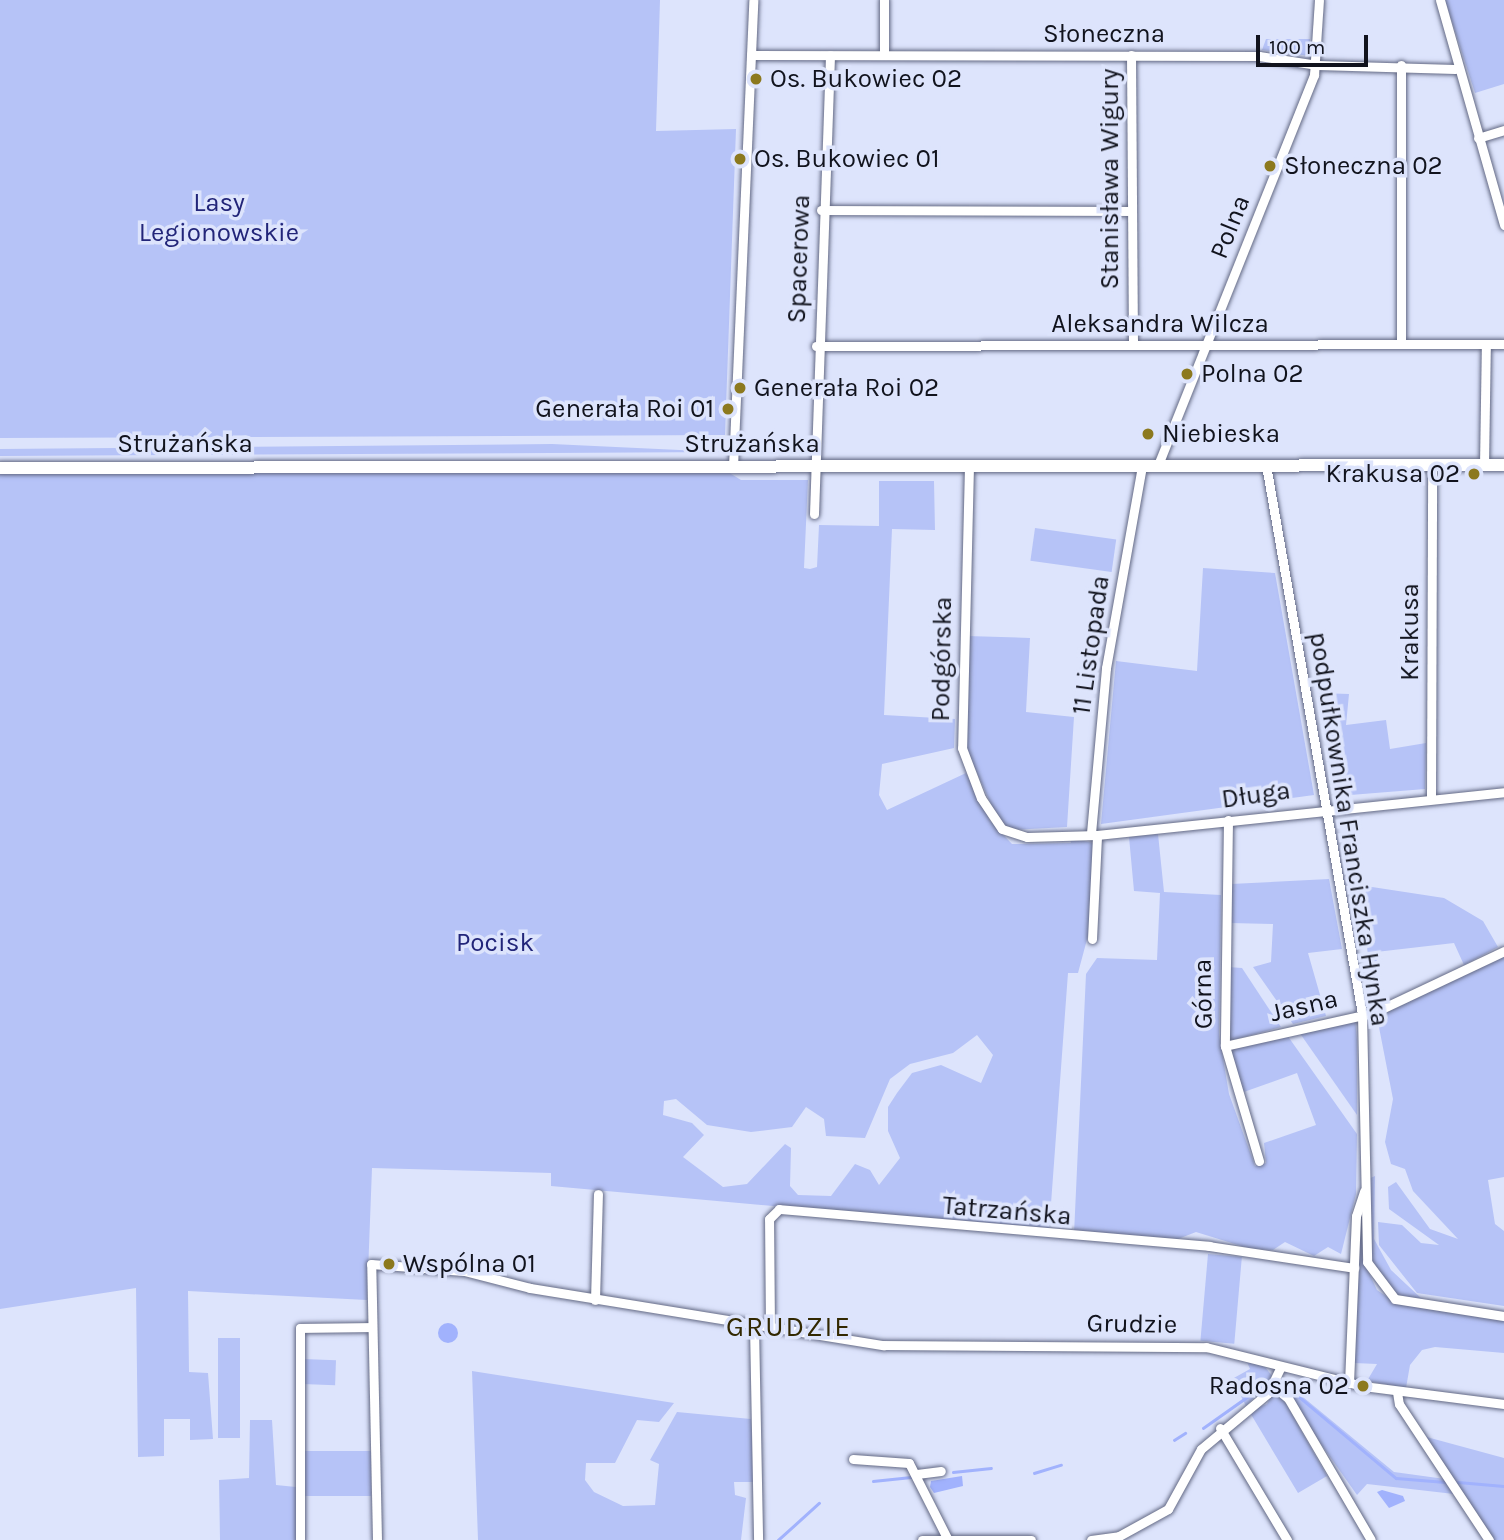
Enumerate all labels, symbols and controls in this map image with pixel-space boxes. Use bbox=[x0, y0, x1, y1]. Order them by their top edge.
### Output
street label: Słoneczna bbox=[1043, 18, 1165, 50]
scale bar bbox=[1259, 21, 1371, 65]
text: 100 m bbox=[1269, 35, 1326, 59]
place label: Os. Bukowiec 02 bbox=[770, 63, 962, 95]
street label: Stanisława Wigury bbox=[1094, 69, 1126, 289]
marker: Os. Bukowiec 02 bbox=[748, 71, 764, 87]
place label: Os. Bukowiec 01 bbox=[754, 143, 940, 175]
place label: Słoneczna 02 bbox=[1284, 150, 1443, 182]
marker: Os. Bukowiec 01 bbox=[732, 151, 748, 167]
marker: Słoneczna 02 bbox=[1262, 158, 1278, 174]
park label: Lasy Legionowskie bbox=[139, 187, 299, 248]
street label: Polna bbox=[1203, 191, 1257, 263]
street label: Spacerowa bbox=[781, 194, 817, 324]
street label: Aleksandra Wilcza bbox=[1051, 308, 1269, 340]
place label: Polna 02 bbox=[1201, 358, 1304, 390]
marker: Polna 02 bbox=[1179, 366, 1195, 382]
place label: Generała Roi 02 bbox=[754, 372, 939, 404]
marker: Generała Roi 02 bbox=[732, 380, 748, 396]
place label: Generała Roi 01 bbox=[535, 393, 714, 425]
marker: Generała Roi 01 bbox=[720, 401, 736, 417]
place label: Niebieska bbox=[1162, 418, 1280, 450]
marker: Niebieska bbox=[1140, 426, 1156, 442]
street label: Strużańska bbox=[117, 428, 253, 460]
street label: Strużańska bbox=[684, 428, 820, 460]
place label: Krakusa 02 bbox=[1325, 458, 1460, 490]
marker: Krakusa 02 bbox=[1466, 466, 1482, 482]
street label: 11 Listopada bbox=[1066, 573, 1116, 717]
street label: Krakusa bbox=[1394, 583, 1426, 681]
street label: Podgórska bbox=[925, 596, 959, 722]
street label: podpułkownika Franciszka Hynka bbox=[1302, 630, 1396, 1028]
street label: Długa bbox=[1220, 775, 1292, 815]
park label: Pocisk bbox=[456, 927, 534, 959]
street label: Górna bbox=[1187, 959, 1219, 1029]
street label: Jasna bbox=[1267, 983, 1341, 1029]
street label: Tatrzańska bbox=[941, 1190, 1073, 1232]
place label: Wspólna 01 bbox=[403, 1248, 536, 1280]
marker: Wspólna 01 bbox=[381, 1256, 397, 1272]
street label: Grudzie bbox=[1086, 1308, 1178, 1340]
district label: GRUDZIE bbox=[727, 1310, 851, 1344]
place label: Radosna 02 bbox=[1209, 1370, 1349, 1402]
marker: Radosna 02 bbox=[1355, 1378, 1371, 1394]

